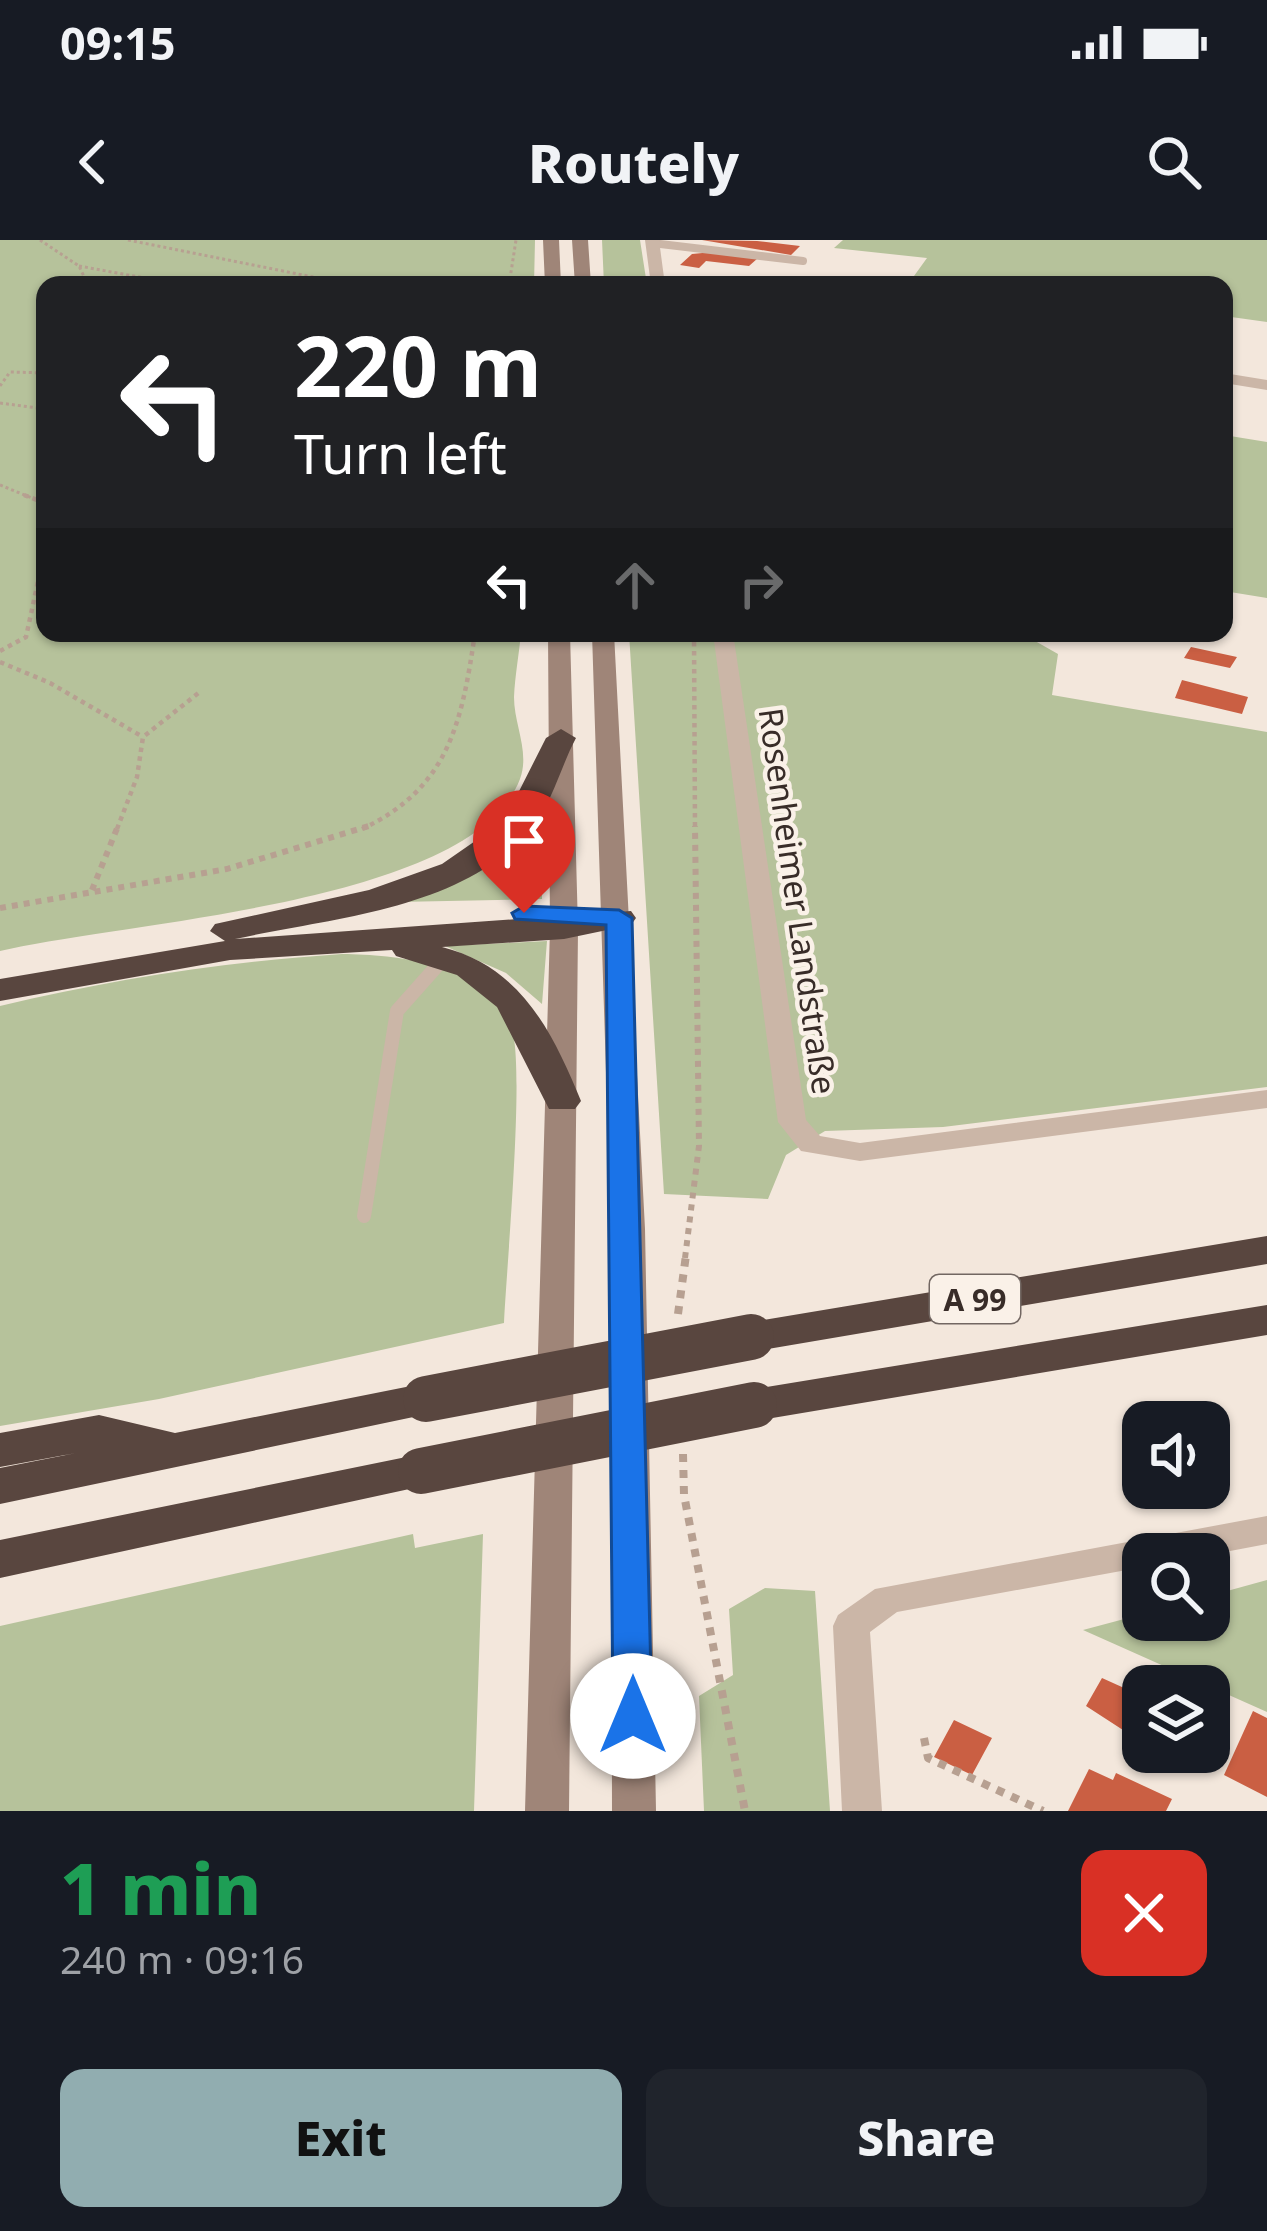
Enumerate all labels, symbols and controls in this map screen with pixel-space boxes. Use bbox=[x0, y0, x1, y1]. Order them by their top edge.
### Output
text: 09:15 bbox=[60, 12, 176, 73]
text: Routely bbox=[528, 125, 739, 199]
icon: back bbox=[60, 129, 126, 195]
icon: search bbox=[1141, 129, 1207, 195]
text: 220 m bbox=[294, 307, 542, 422]
icon: left bbox=[96, 324, 252, 480]
text: Turn left bbox=[294, 416, 507, 490]
icon: left bbox=[476, 552, 542, 618]
icon: ahead bbox=[602, 552, 668, 618]
icon: right bbox=[728, 552, 794, 618]
street label: Rosenheimer Landstraße bbox=[749, 705, 847, 1097]
pin bbox=[473, 790, 575, 913]
icon: arrive bbox=[491, 808, 557, 874]
road number: A 99 bbox=[930, 1275, 1020, 1323]
map controls bbox=[1122, 1401, 1230, 1773]
button: sound bbox=[1122, 1401, 1230, 1509]
button: search bbox=[1122, 1533, 1230, 1641]
position arrow bbox=[570, 1653, 696, 1779]
button: layers bbox=[1122, 1665, 1230, 1773]
text: 1 min bbox=[60, 1838, 261, 1936]
button: close bbox=[1081, 1850, 1207, 1976]
text: 240 m · 09:16 bbox=[60, 1932, 304, 1985]
button: Exit bbox=[60, 2069, 622, 2207]
button: Share bbox=[646, 2069, 1207, 2207]

